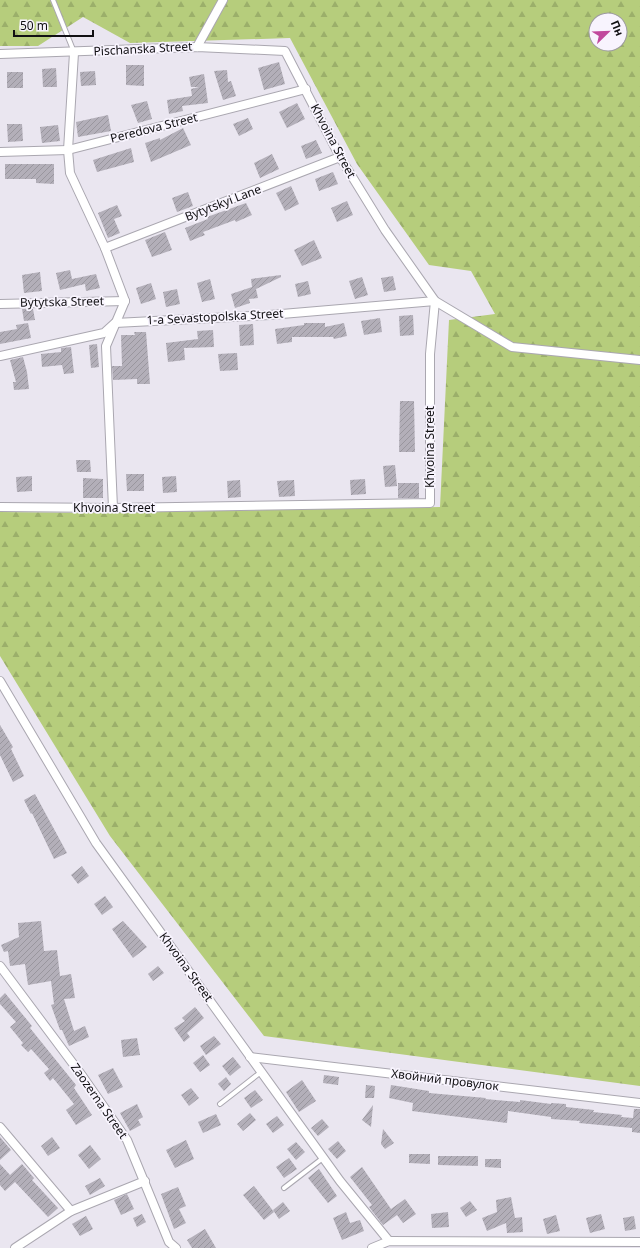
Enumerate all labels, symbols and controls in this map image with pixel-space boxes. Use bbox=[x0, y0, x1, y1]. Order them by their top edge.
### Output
scale bar bbox=[14, 12, 93, 38]
north arrow bbox=[588, 12, 628, 52]
text: 50 m bbox=[20, 17, 48, 34]
text: Пн bbox=[608, 18, 628, 38]
street label: Pischanska Street bbox=[93, 37, 193, 60]
street label: Khvoina Street bbox=[307, 101, 361, 182]
street label: Peredova Street bbox=[108, 108, 200, 147]
street label: Bytytskyi Lane bbox=[182, 180, 264, 225]
street label: Bytytska Street bbox=[20, 292, 105, 311]
street label: 1-a Sevastopolska Street bbox=[146, 304, 285, 329]
street label: Khvoina Street bbox=[421, 405, 438, 488]
street label: Khvoina Street bbox=[73, 499, 156, 516]
street label: Khvoina Street bbox=[155, 929, 218, 1005]
street label: Zaozerna Street bbox=[67, 1059, 132, 1143]
street label: Хвойний провулок bbox=[390, 1064, 500, 1095]

